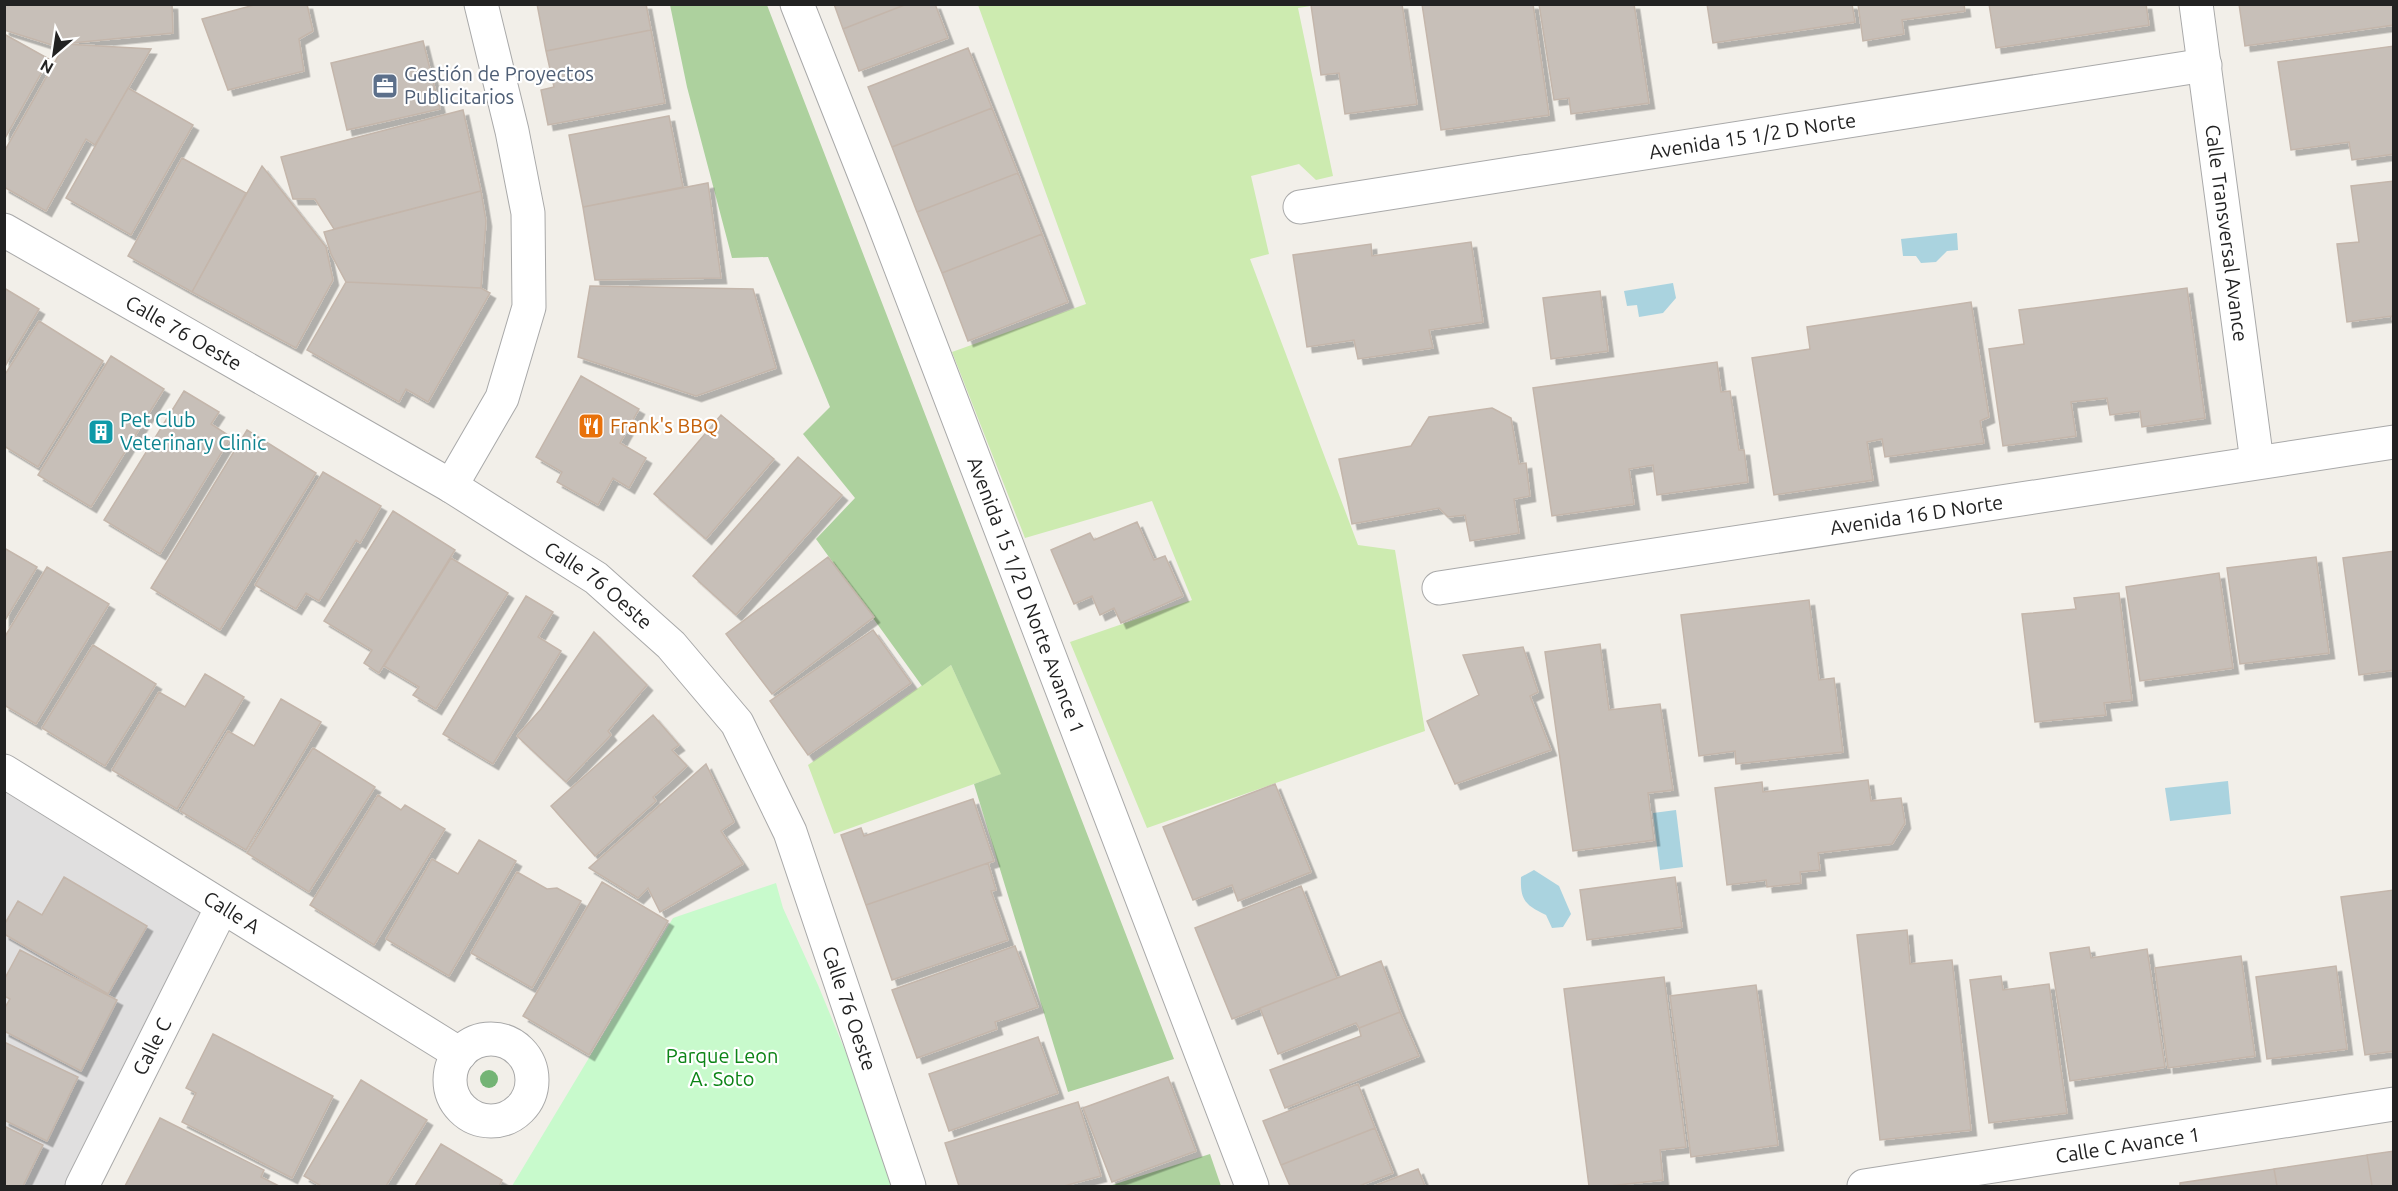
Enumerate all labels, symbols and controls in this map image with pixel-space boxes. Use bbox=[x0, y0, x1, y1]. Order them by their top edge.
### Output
north arrow bbox=[24, 24, 84, 84]
text: N bbox=[37, 56, 56, 78]
place label: Gestión de Proyectos Publicitarios bbox=[404, 62, 594, 108]
office icon: Gestión de Proyectos Publicitarios bbox=[370, 71, 400, 101]
street label: Avenida 15 1/2 D Norte bbox=[1647, 108, 1858, 163]
street label: Calle Transversal Avance bbox=[2201, 123, 2253, 343]
street label: Calle 76 Oeste bbox=[122, 290, 246, 375]
place label: Pet Club Veterinary Clinic bbox=[120, 408, 266, 454]
restaurant icon: Frank's BBQ bbox=[576, 411, 606, 441]
place label: Frank's BBQ bbox=[610, 414, 719, 437]
building icon: Pet Club Veterinary Clinic bbox=[86, 417, 116, 447]
street label: Avenida 15 1/2 D Norte Avance 1 bbox=[963, 453, 1090, 737]
street label: Avenida 16 D Norte bbox=[1828, 490, 2004, 539]
street label: Calle 76 Oeste bbox=[540, 536, 657, 634]
street label: Calle A bbox=[200, 886, 264, 938]
street label: Calle 76 Oeste bbox=[818, 943, 881, 1074]
street label: Calle C bbox=[128, 1014, 175, 1079]
park label: Parque Leon A. Soto bbox=[666, 1044, 778, 1090]
street label: Calle C Avance 1 bbox=[2054, 1122, 2202, 1167]

